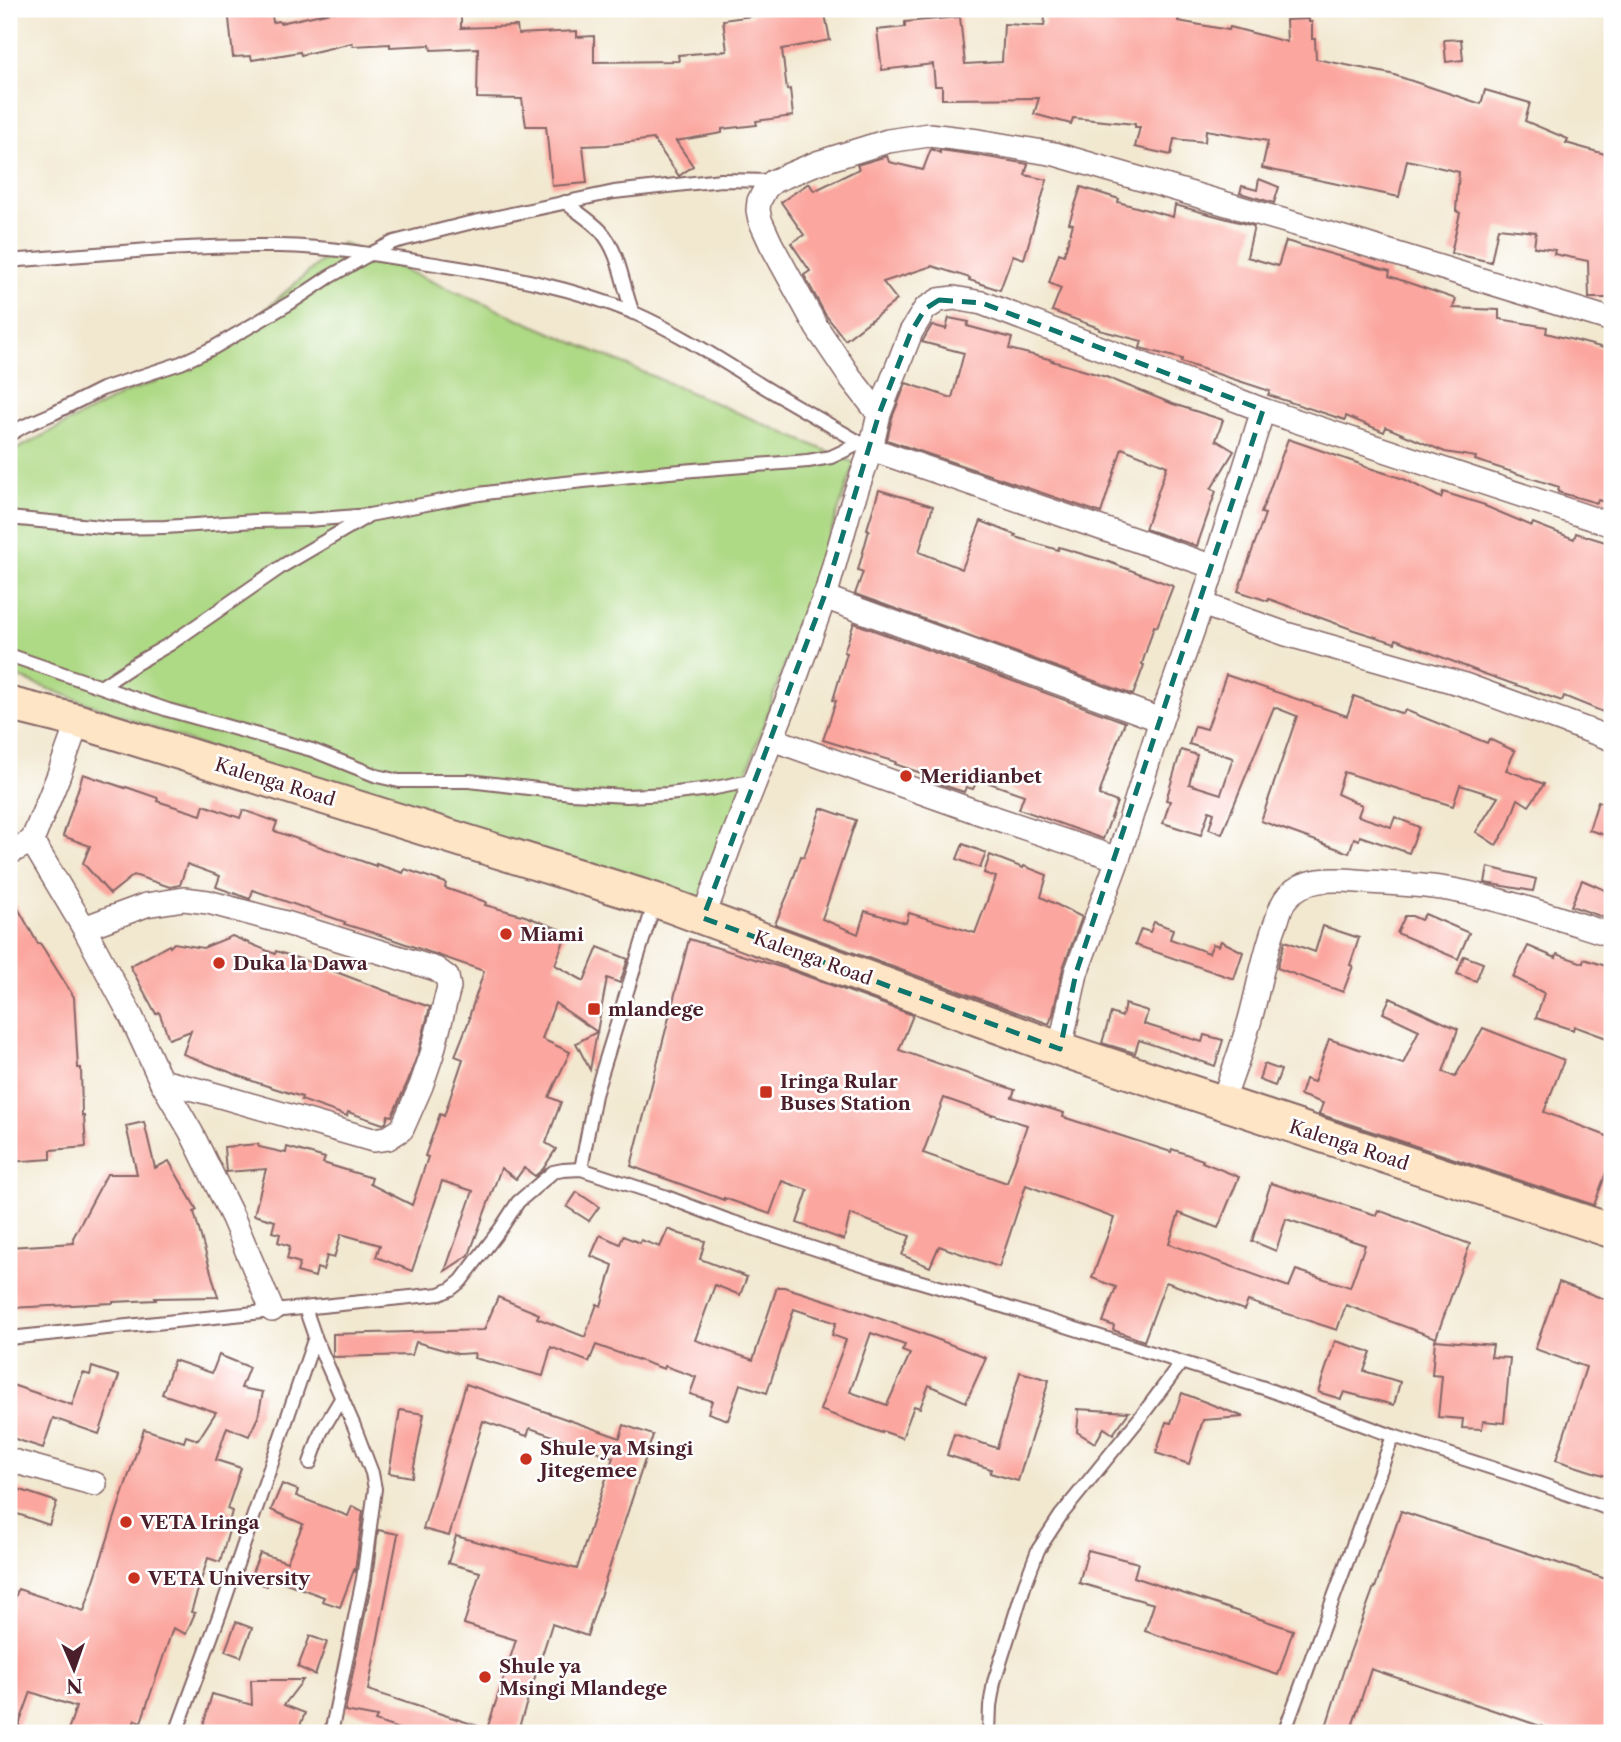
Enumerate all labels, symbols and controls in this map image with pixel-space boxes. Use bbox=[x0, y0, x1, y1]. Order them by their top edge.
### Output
street label: Kalenga Road bbox=[212, 753, 338, 811]
place label: Meridianbet bbox=[920, 765, 1042, 788]
marker: Meridianbet bbox=[898, 768, 914, 784]
place label: Miami bbox=[520, 923, 584, 946]
marker: Miami bbox=[498, 926, 514, 942]
street label: Kalenga Road bbox=[750, 926, 876, 990]
place label: Duka la Dawa bbox=[233, 952, 369, 975]
marker: Duka la Dawa bbox=[211, 955, 227, 971]
place label: mlandege bbox=[608, 998, 704, 1021]
marker: mlandege bbox=[586, 1001, 602, 1017]
place label: Iringa Rular Buses Station bbox=[780, 1070, 911, 1115]
marker: Iringa Rular Buses Station bbox=[758, 1084, 774, 1100]
street label: Kalenga Road bbox=[1286, 1115, 1412, 1175]
place label: Shule ya Msingi Jitegemee bbox=[537, 1437, 693, 1482]
marker: Shule ya Msingi Jitegemee bbox=[518, 1451, 534, 1467]
place label: VETA Iringa bbox=[139, 1511, 261, 1534]
marker: VETA Iringa bbox=[118, 1514, 134, 1530]
place label: VETA University bbox=[147, 1567, 311, 1590]
marker: VETA University bbox=[126, 1570, 142, 1586]
north arrow bbox=[38, 1634, 108, 1704]
place label: Shule ya Msingi Mlandege bbox=[499, 1655, 667, 1700]
marker: Shule ya Msingi Mlandege bbox=[477, 1669, 493, 1685]
text: N bbox=[66, 1674, 83, 1697]

